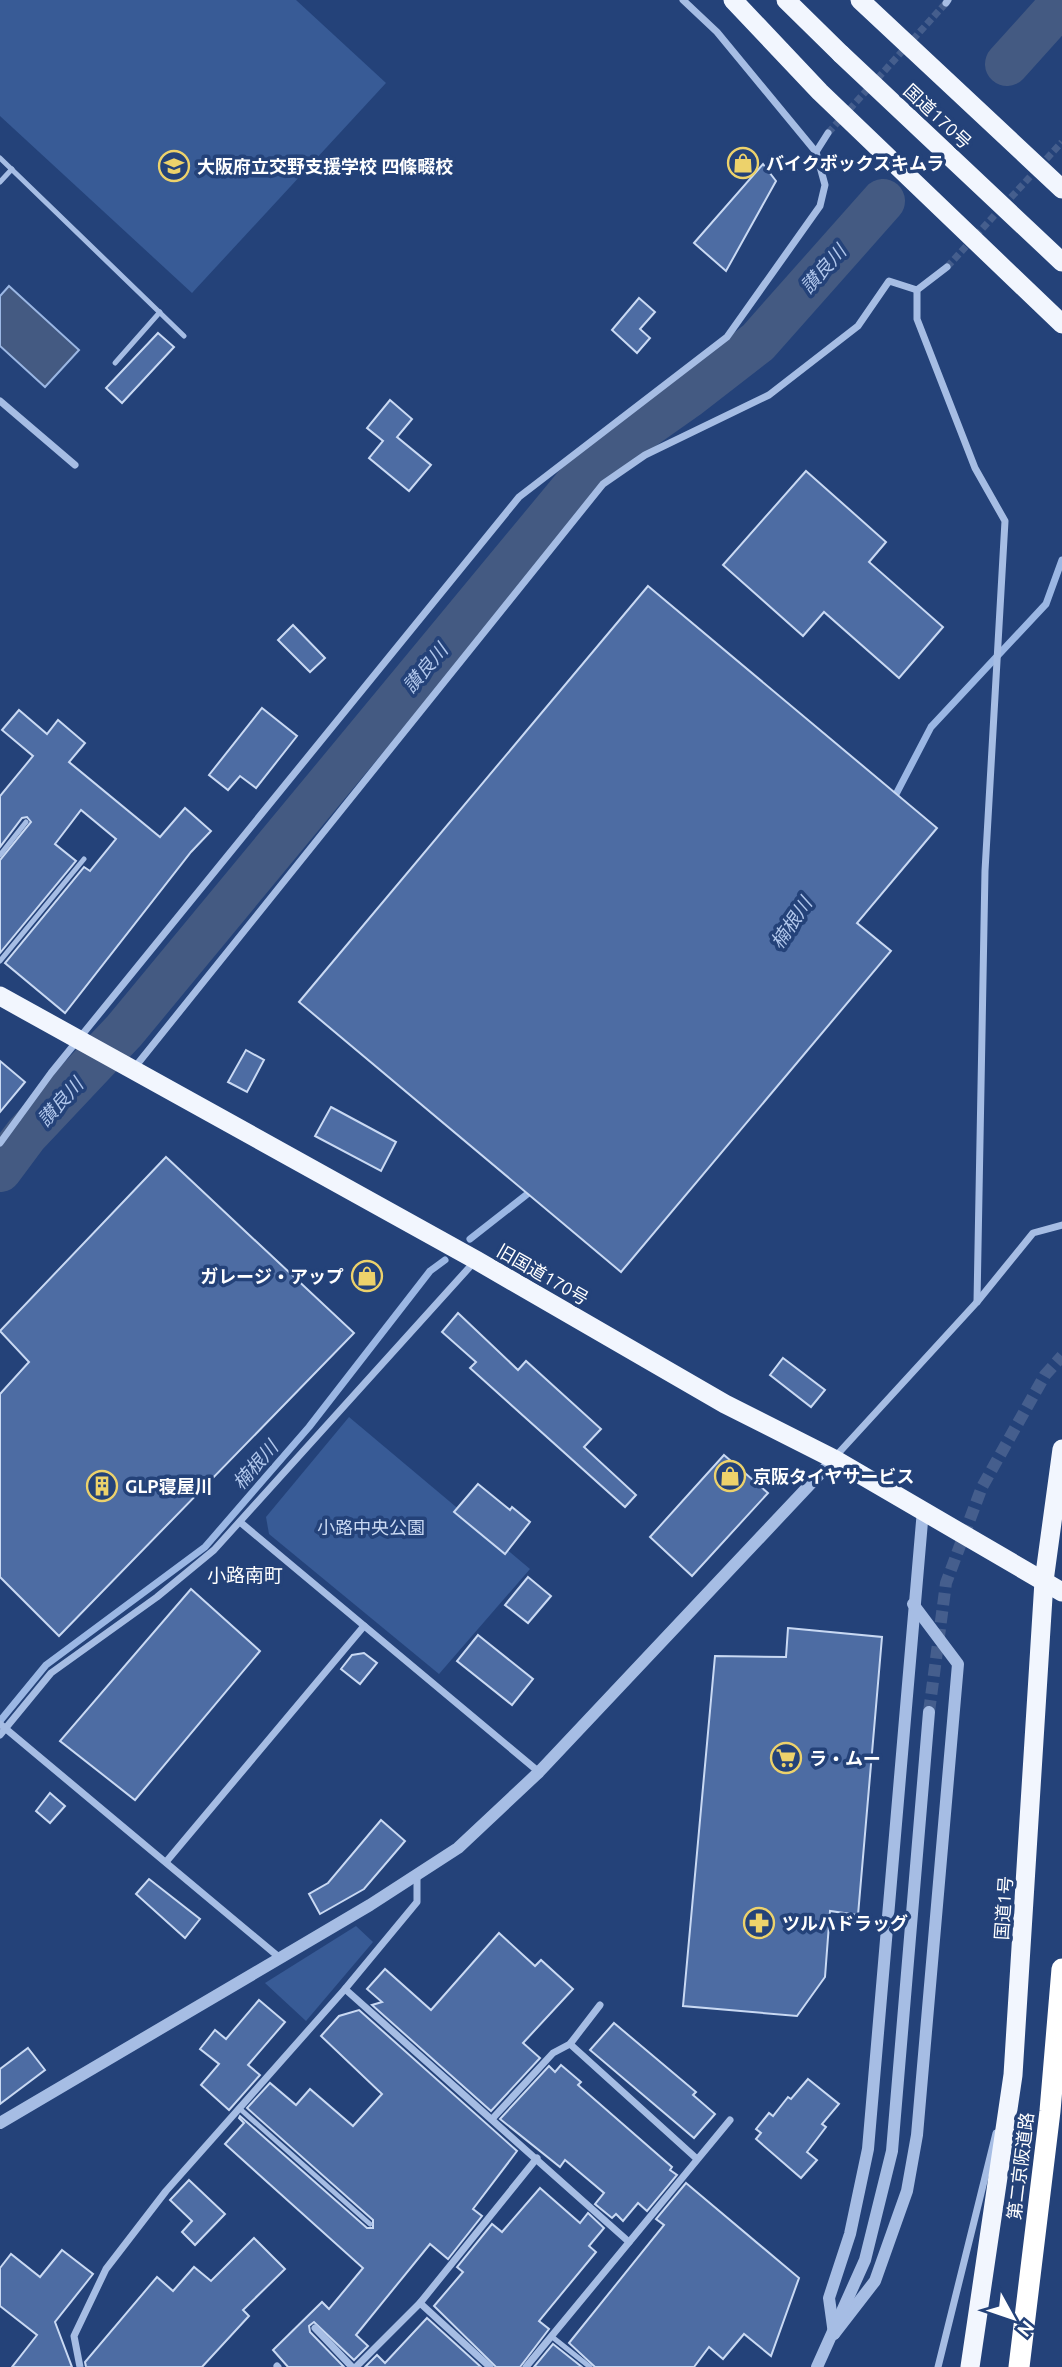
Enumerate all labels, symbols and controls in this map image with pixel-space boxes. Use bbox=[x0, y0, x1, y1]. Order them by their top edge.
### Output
street label: 国道170号 bbox=[900, 80, 976, 152]
shop icon: バイクボックスキムラ bbox=[726, 146, 760, 180]
school or university icon: 大阪府立交野支援学校 四條畷校 bbox=[157, 149, 191, 183]
place label: バイクボックスキムラ bbox=[766, 153, 944, 173]
place label: 大阪府立交野支援学校 四條畷校 bbox=[197, 156, 453, 176]
water label: 讃良川 bbox=[796, 239, 852, 298]
water label: 讃良川 bbox=[398, 638, 453, 697]
water label: 楠根川 bbox=[766, 892, 817, 953]
water label: 讃良川 bbox=[33, 1072, 89, 1131]
street label: 旧国道170号 bbox=[494, 1240, 592, 1308]
shop icon: ガレージ・アップ bbox=[350, 1259, 384, 1293]
place label: ガレージ・アップ bbox=[200, 1266, 344, 1286]
water label: 楠根川 bbox=[228, 1435, 283, 1494]
shop icon: 京阪タイヤサービス bbox=[713, 1459, 747, 1493]
place label: 京阪タイヤサービス bbox=[753, 1466, 914, 1486]
building icon: GLP寝屋川 bbox=[85, 1469, 119, 1503]
place label: GLP寝屋川 bbox=[125, 1476, 213, 1496]
park label: 小路中央公園 bbox=[317, 1517, 425, 1537]
district label: 小路南町 bbox=[207, 1564, 283, 1586]
supermarket icon: ラ・ムー bbox=[769, 1741, 803, 1775]
place label: ラ・ムー bbox=[809, 1748, 881, 1768]
street label: 国道1号 bbox=[991, 1875, 1015, 1941]
pharmacy icon: ツルハドラッグ bbox=[742, 1906, 776, 1940]
place label: ツルハドラッグ bbox=[782, 1913, 908, 1933]
street label: 第二京阪道路 bbox=[1003, 2111, 1037, 2221]
north arrow bbox=[978, 2283, 1048, 2353]
text: N bbox=[1013, 2316, 1039, 2341]

